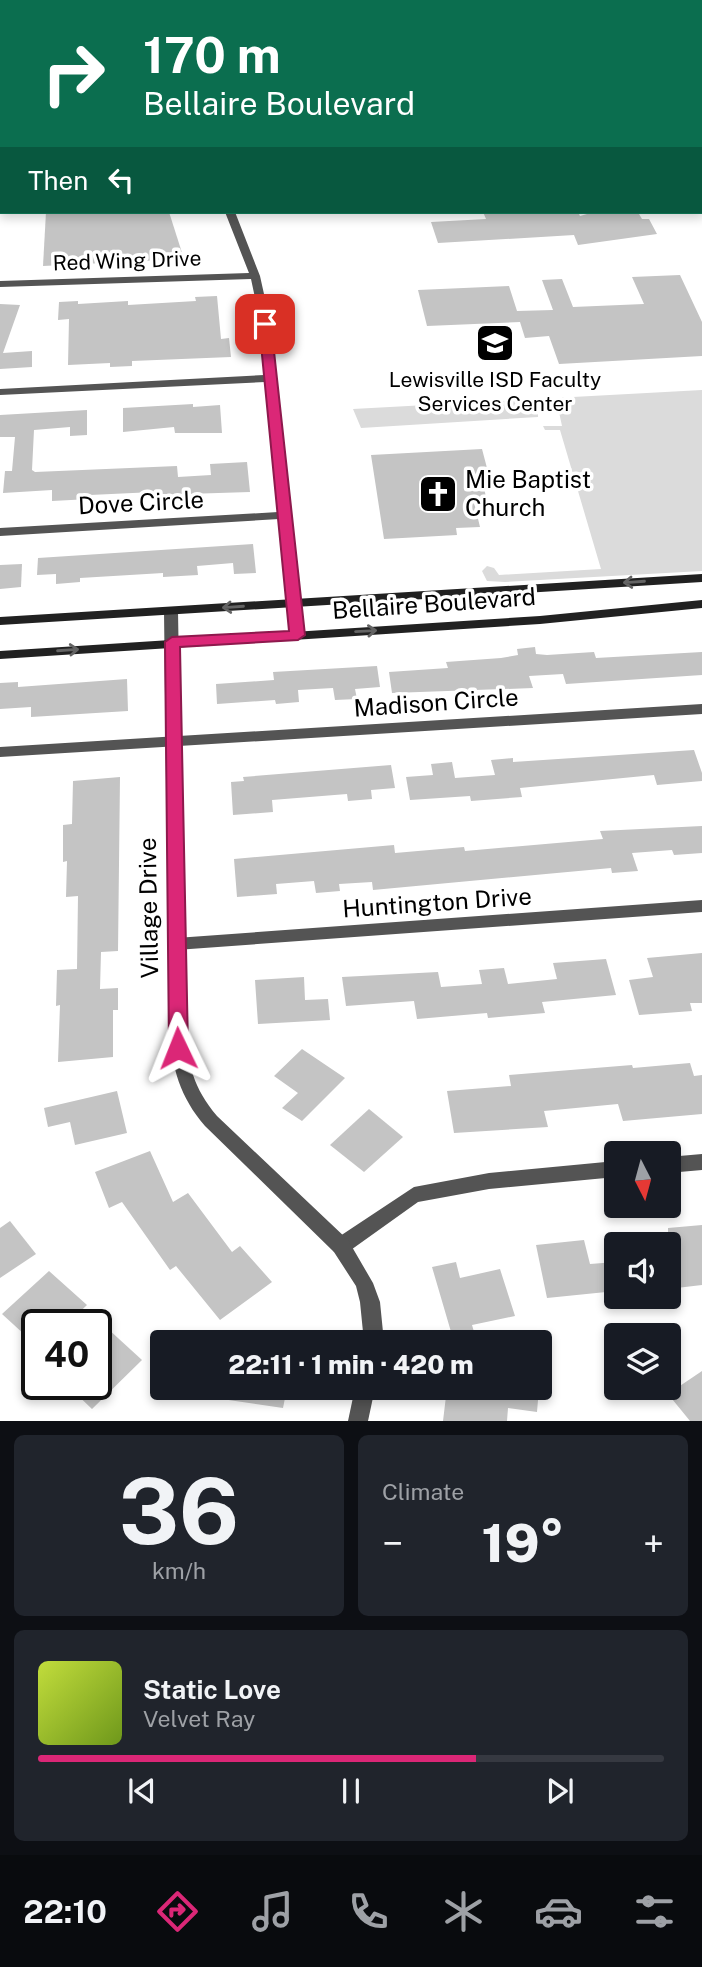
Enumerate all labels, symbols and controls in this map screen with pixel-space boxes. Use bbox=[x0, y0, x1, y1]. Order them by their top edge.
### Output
text: 170 m bbox=[143, 26, 281, 84]
icon: right bbox=[28, 28, 119, 119]
text: Bellaire Boulevard bbox=[143, 85, 415, 122]
icon: left bbox=[102, 161, 140, 199]
text: Then bbox=[28, 165, 88, 196]
street label: Red Wing Drive bbox=[52, 245, 202, 276]
pin bbox=[235, 294, 295, 354]
icon: arrive bbox=[246, 305, 284, 343]
school or university icon: Lewisville ISD Faculty Services Center bbox=[474, 322, 516, 364]
place label: Lewisville ISD Faculty Services Center bbox=[389, 367, 601, 416]
place label: Mie Baptist Church bbox=[465, 465, 591, 521]
church icon: Mie Baptist Church bbox=[417, 473, 459, 515]
street label: Dove Circle bbox=[77, 485, 205, 519]
one-way arrow bbox=[623, 576, 646, 589]
street label: Bellaire Boulevard bbox=[331, 582, 537, 624]
one-way arrow bbox=[222, 601, 244, 614]
one-way arrow bbox=[354, 624, 376, 637]
one-way arrow bbox=[56, 643, 79, 656]
street label: Madison Circle bbox=[353, 682, 519, 722]
street label: Village Drive bbox=[133, 837, 163, 979]
street label: Huntington Drive bbox=[341, 881, 533, 923]
position arrow bbox=[141, 1011, 215, 1085]
north arrow bbox=[604, 1141, 681, 1218]
map controls bbox=[604, 1141, 681, 1400]
button: sound bbox=[604, 1232, 681, 1309]
speed limit sign: 40 bbox=[21, 1309, 112, 1400]
button: layers bbox=[604, 1323, 681, 1400]
text: 22:11 · 1 min · 420 m bbox=[228, 1349, 474, 1380]
text: 36 bbox=[119, 1458, 239, 1564]
text: Climate bbox=[382, 1478, 464, 1505]
text: 19° bbox=[482, 1513, 564, 1574]
text: − bbox=[382, 1521, 403, 1566]
text: + bbox=[643, 1521, 664, 1566]
text: km/h bbox=[152, 1557, 206, 1584]
text: Static Love bbox=[143, 1674, 281, 1705]
text: Velvet Ray bbox=[143, 1705, 255, 1732]
icon: previous bbox=[123, 1772, 161, 1810]
icon: pause bbox=[332, 1772, 370, 1810]
icon: next bbox=[541, 1772, 579, 1810]
icon: directions bbox=[153, 1887, 202, 1936]
icon: music bbox=[248, 1887, 297, 1936]
icon: phone bbox=[344, 1887, 393, 1936]
icon: climate bbox=[439, 1887, 488, 1936]
icon: car bbox=[534, 1887, 583, 1936]
icon: filters bbox=[630, 1887, 679, 1936]
text: 22:10 bbox=[23, 1893, 107, 1930]

